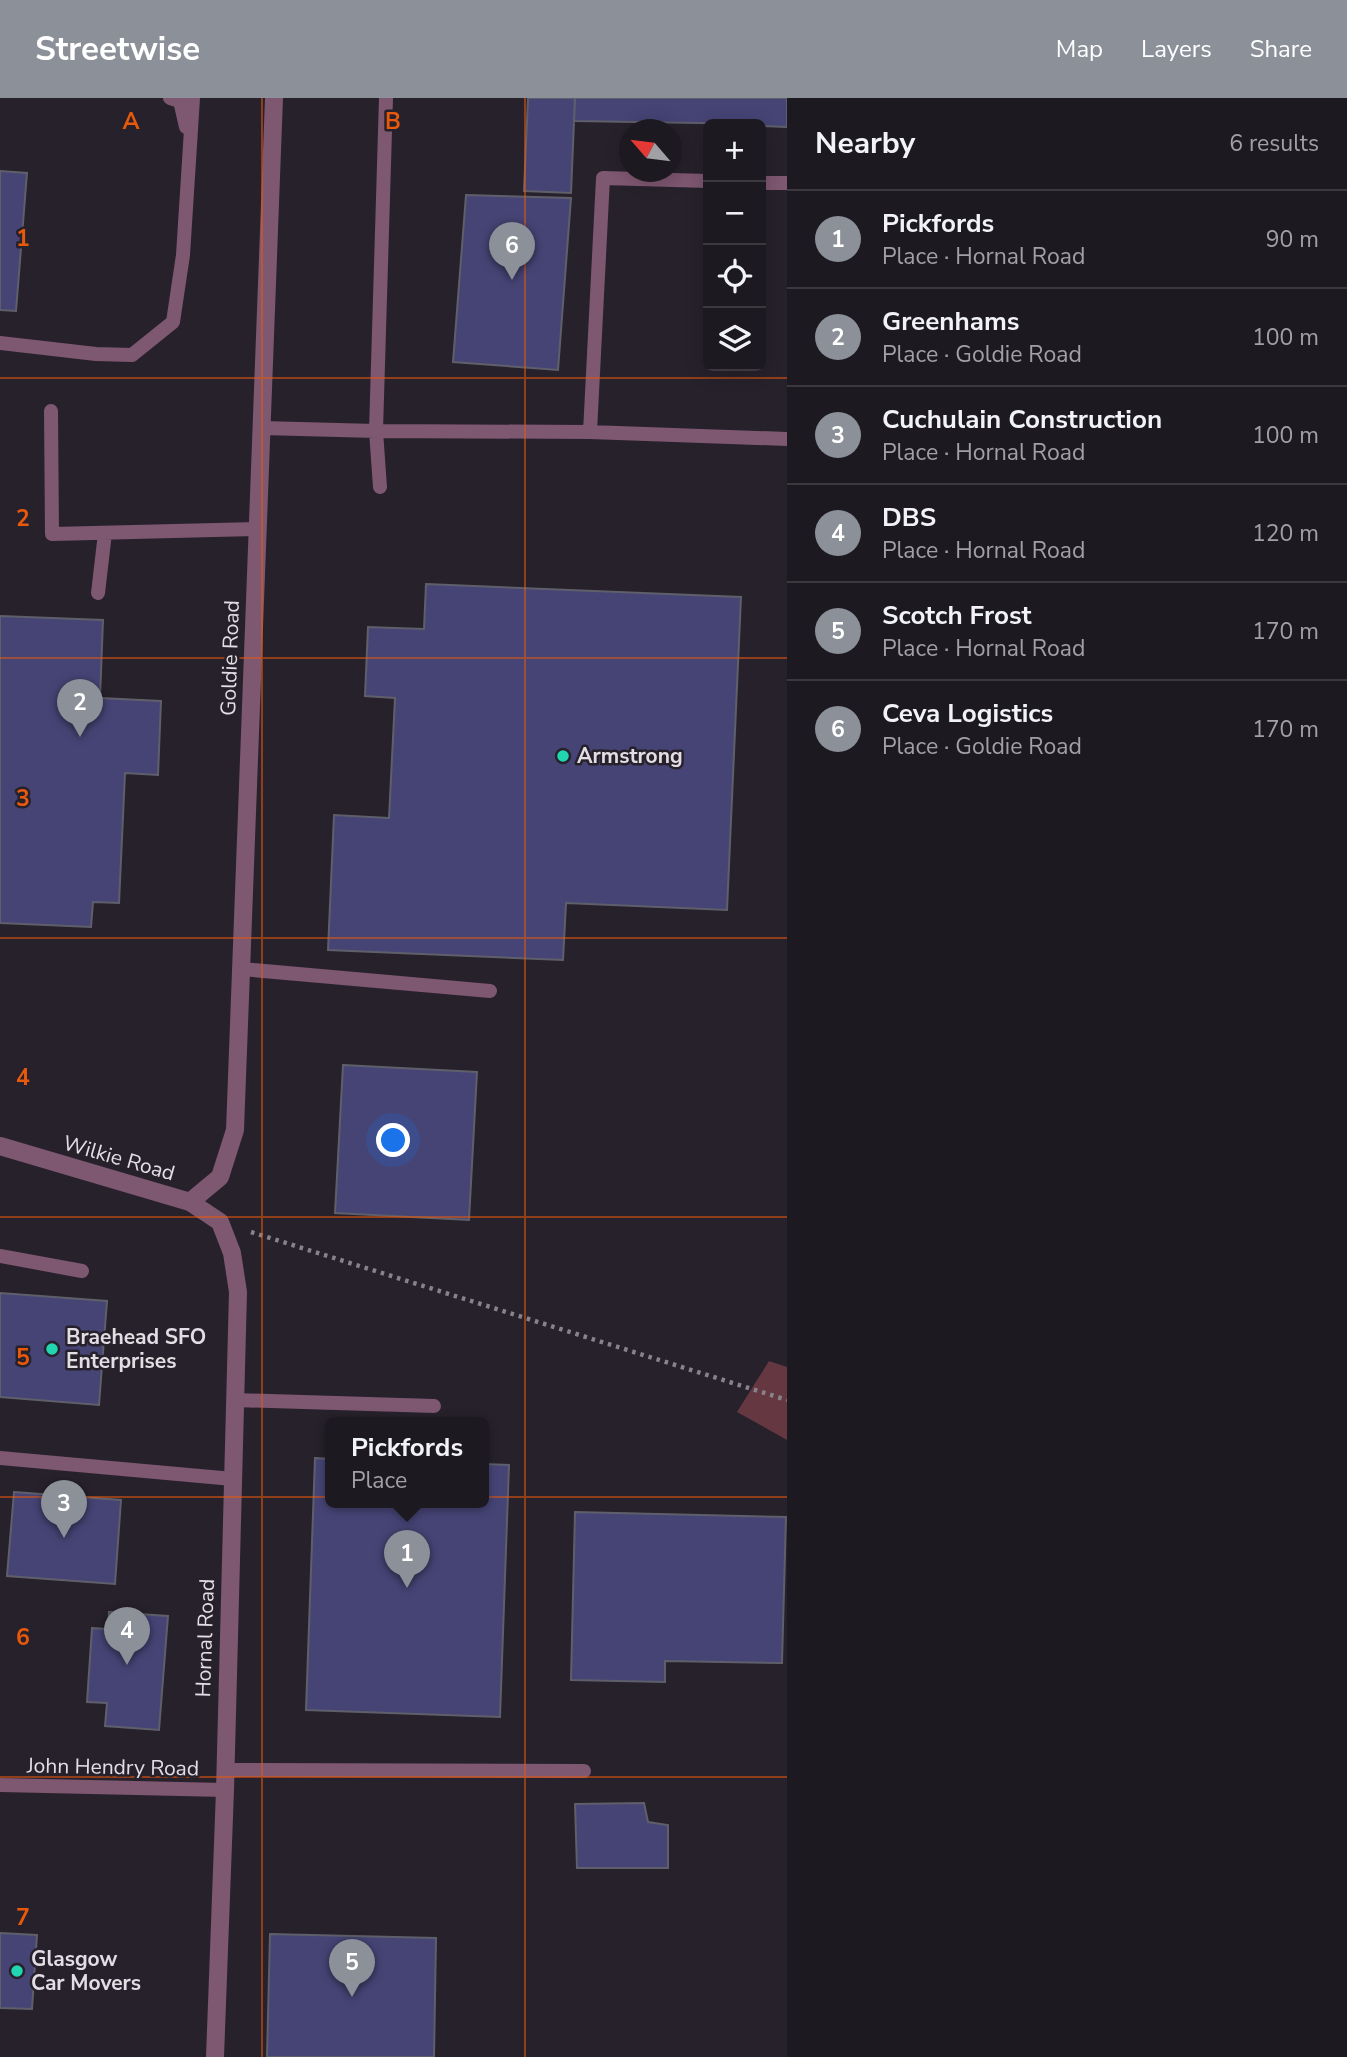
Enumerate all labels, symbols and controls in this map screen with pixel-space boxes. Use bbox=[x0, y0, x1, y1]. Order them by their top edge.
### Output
text: Streetwise bbox=[35, 27, 200, 72]
text: Map bbox=[1056, 33, 1103, 65]
text: Layers bbox=[1141, 33, 1212, 65]
text: Share bbox=[1250, 33, 1312, 65]
text: A bbox=[122, 106, 140, 137]
text: B bbox=[385, 106, 401, 137]
north arrow bbox=[619, 119, 682, 182]
map controls bbox=[703, 119, 766, 371]
button: + bbox=[703, 119, 766, 182]
text: Nearby bbox=[815, 123, 915, 164]
text: 6 results bbox=[1229, 128, 1319, 159]
button: − bbox=[703, 182, 766, 245]
text: Pickfords bbox=[882, 206, 994, 241]
pin: 6 bbox=[489, 222, 535, 280]
text: 1 bbox=[16, 223, 30, 254]
text: 1 bbox=[831, 224, 845, 255]
text: 90 m bbox=[1266, 224, 1319, 255]
text: Place · Hornal Road bbox=[882, 241, 1085, 272]
button: locate bbox=[703, 245, 766, 308]
text: Greenhams bbox=[882, 304, 1019, 339]
button: layers bbox=[703, 308, 766, 371]
text: 2 bbox=[831, 322, 845, 353]
text: 100 m bbox=[1252, 322, 1319, 353]
text: Place · Goldie Road bbox=[882, 339, 1082, 370]
text: Cuchulain Construction bbox=[882, 402, 1162, 437]
text: 3 bbox=[831, 420, 845, 451]
text: 100 m bbox=[1252, 420, 1319, 451]
text: Place · Hornal Road bbox=[882, 437, 1085, 468]
text: DBS bbox=[882, 500, 936, 535]
text: 2 bbox=[16, 503, 30, 534]
text: 4 bbox=[831, 518, 845, 549]
text: 120 m bbox=[1252, 518, 1319, 549]
text: Place · Hornal Road bbox=[882, 535, 1085, 566]
text: Scotch Frost bbox=[882, 598, 1031, 633]
street label: Goldie Road bbox=[214, 600, 246, 716]
text: 5 bbox=[831, 616, 845, 647]
text: 170 m bbox=[1252, 616, 1319, 647]
text: Place · Hornal Road bbox=[882, 633, 1085, 664]
pin: 2 bbox=[57, 679, 103, 737]
text: Ceva Logistics bbox=[882, 696, 1053, 731]
text: 6 bbox=[831, 714, 845, 745]
text: 170 m bbox=[1252, 714, 1319, 745]
text: Place · Goldie Road bbox=[882, 731, 1082, 762]
place label: Armstrong bbox=[577, 742, 683, 770]
marker: Armstrong bbox=[555, 748, 571, 764]
text: 3 bbox=[16, 783, 30, 814]
text: 4 bbox=[16, 1062, 30, 1093]
your location bbox=[376, 1123, 410, 1157]
street label: Wilkie Road bbox=[60, 1129, 178, 1187]
place label: Braehead SFO Enterprises bbox=[66, 1323, 206, 1375]
marker: Braehead SFO Enterprises bbox=[44, 1341, 60, 1357]
text: 5 bbox=[16, 1342, 30, 1373]
popup bbox=[325, 1417, 489, 1508]
text: Pickfords bbox=[351, 1430, 463, 1465]
text: Place bbox=[351, 1465, 407, 1496]
pin: 3 bbox=[41, 1480, 87, 1538]
pin: 1 bbox=[384, 1530, 430, 1588]
street label: Hornal Road bbox=[189, 1578, 221, 1698]
pin: 4 bbox=[104, 1607, 150, 1665]
text: 6 bbox=[16, 1622, 30, 1653]
street label: John Hendry Road bbox=[26, 1751, 199, 1783]
text: 7 bbox=[16, 1902, 30, 1933]
pin: 5 bbox=[329, 1939, 375, 1997]
place label: Glasgow Car Movers bbox=[31, 1945, 141, 1997]
marker: Glasgow Car Movers bbox=[9, 1963, 25, 1979]

